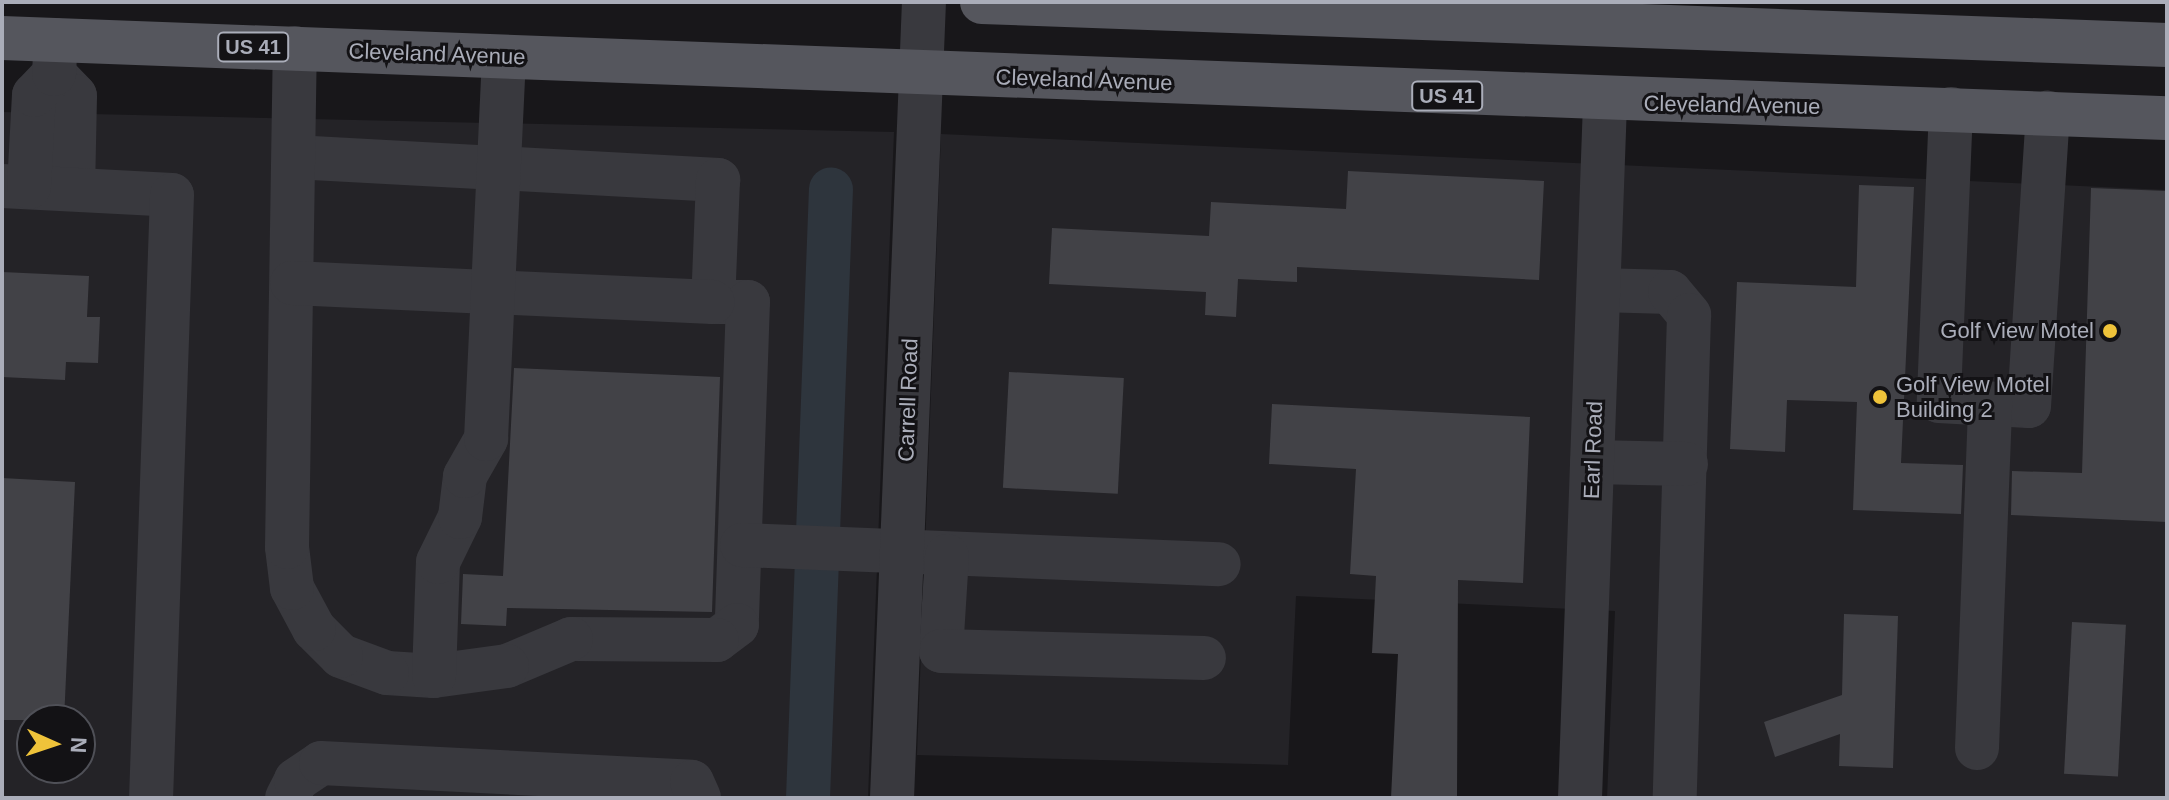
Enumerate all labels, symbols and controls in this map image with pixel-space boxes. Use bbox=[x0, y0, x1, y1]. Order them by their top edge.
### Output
road number: US 41 bbox=[217, 31, 289, 63]
street label: Cleveland Avenue bbox=[348, 38, 526, 70]
street label: Cleveland Avenue bbox=[995, 64, 1173, 96]
road number: US 41 bbox=[1411, 80, 1483, 112]
street label: Cleveland Avenue bbox=[1643, 90, 1821, 120]
place label: Golf View Motel bbox=[1940, 318, 2094, 344]
marker: Golf View Motel bbox=[2101, 322, 2119, 340]
street label: Carrell Road bbox=[893, 338, 923, 462]
place label: Golf View Motel Building 2 bbox=[1896, 371, 2050, 422]
marker: Golf View Motel Building 2 bbox=[1871, 388, 1889, 406]
street label: Earl Road bbox=[1578, 401, 1608, 499]
north arrow bbox=[16, 704, 96, 784]
text: N bbox=[66, 737, 91, 754]

